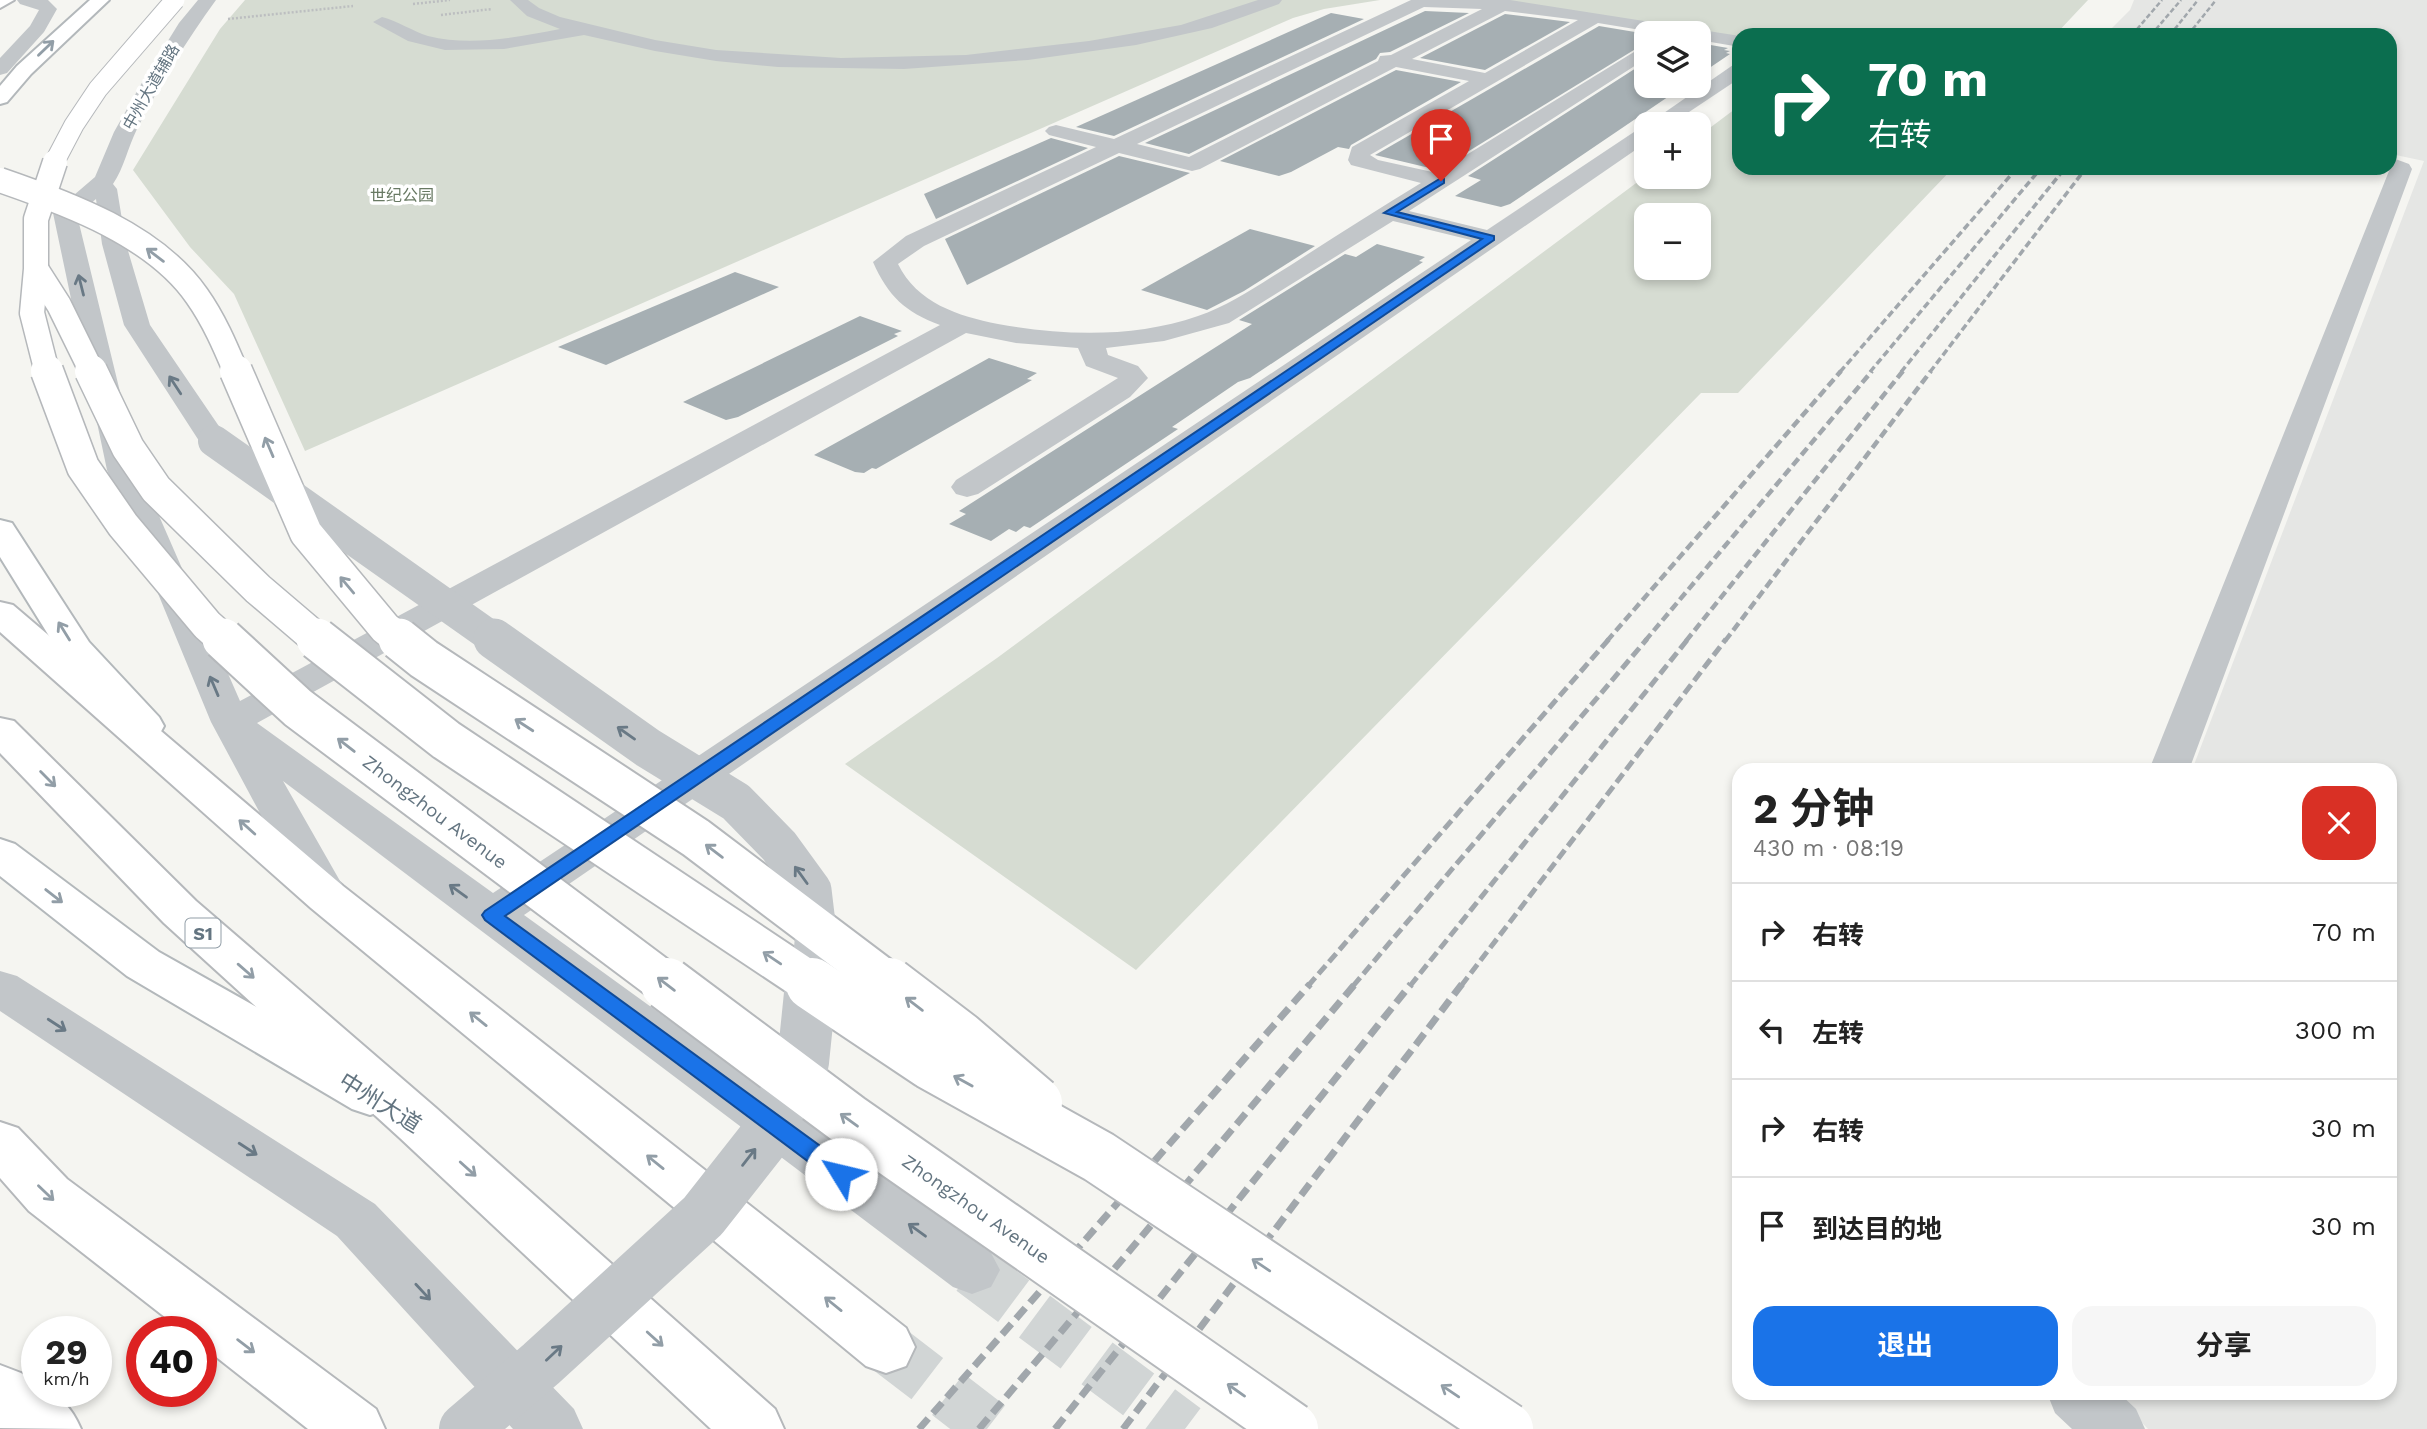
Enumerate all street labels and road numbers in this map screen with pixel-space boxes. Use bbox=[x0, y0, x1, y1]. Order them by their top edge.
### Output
street label: 中州大道辅路 bbox=[119, 41, 183, 133]
street label: Zhongzhou Avenue bbox=[358, 750, 512, 874]
road number: S1 bbox=[186, 918, 220, 948]
street label: 中州大道 bbox=[334, 1067, 426, 1139]
street label: Zhongzhou Avenue bbox=[898, 1149, 1054, 1269]

